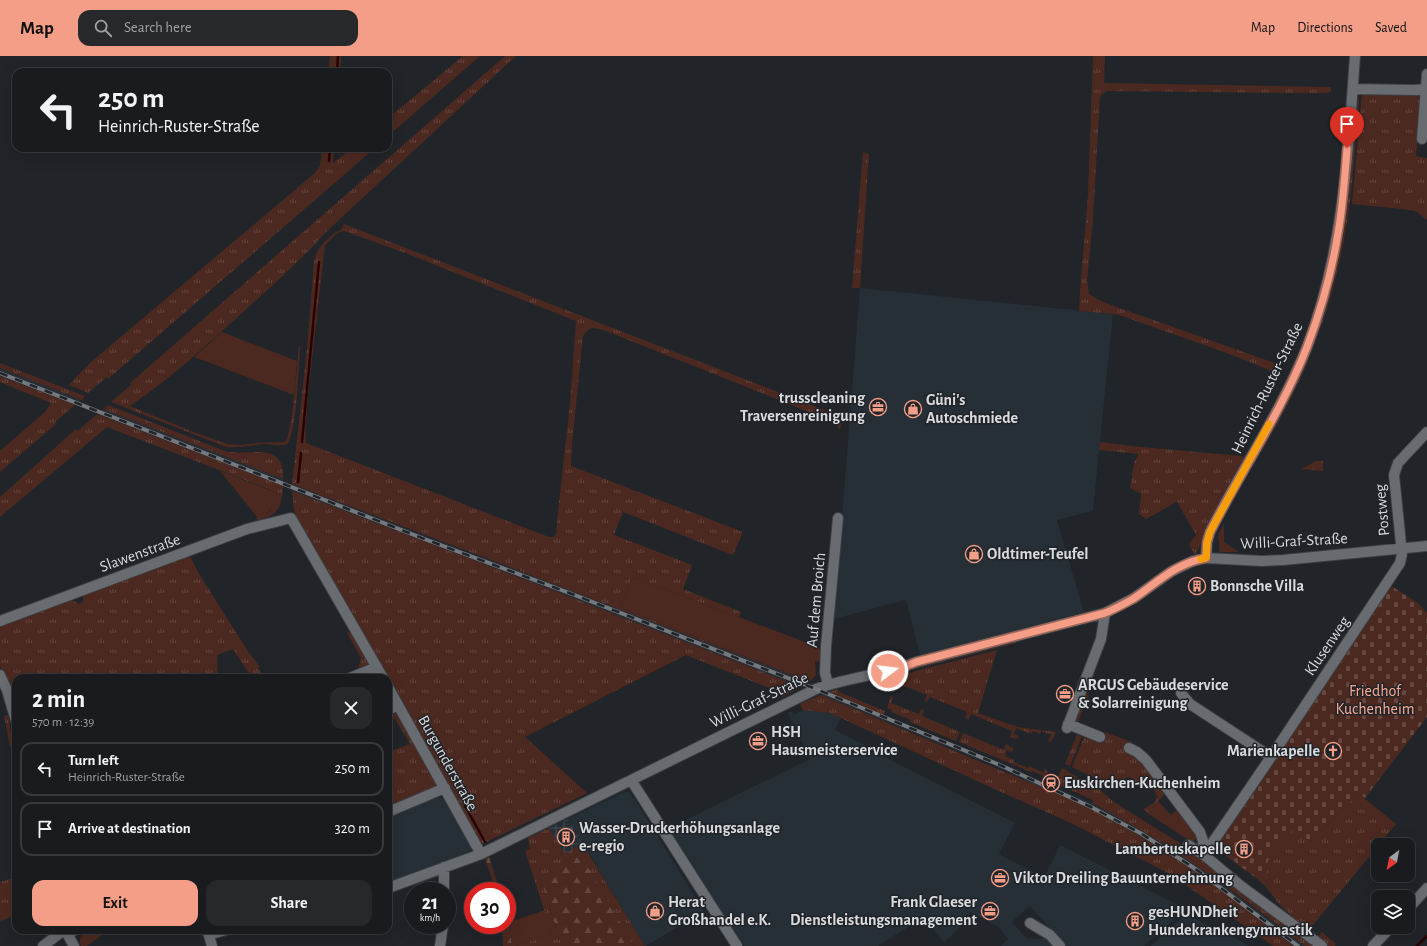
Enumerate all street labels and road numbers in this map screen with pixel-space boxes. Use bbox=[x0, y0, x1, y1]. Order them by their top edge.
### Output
street label: Heinrich-Ruster-Straße bbox=[1228, 320, 1306, 456]
street label: Postweg bbox=[1372, 483, 1392, 537]
street label: Willi-Graf-Straße bbox=[1240, 530, 1348, 552]
street label: Slawenstraße bbox=[98, 531, 182, 575]
street label: Auf dem Broich bbox=[804, 552, 828, 648]
street label: Klusenweg bbox=[1301, 613, 1353, 679]
street label: Willi-Graf-Straße bbox=[707, 669, 811, 731]
street label: Burgunderstraße bbox=[415, 713, 481, 813]

